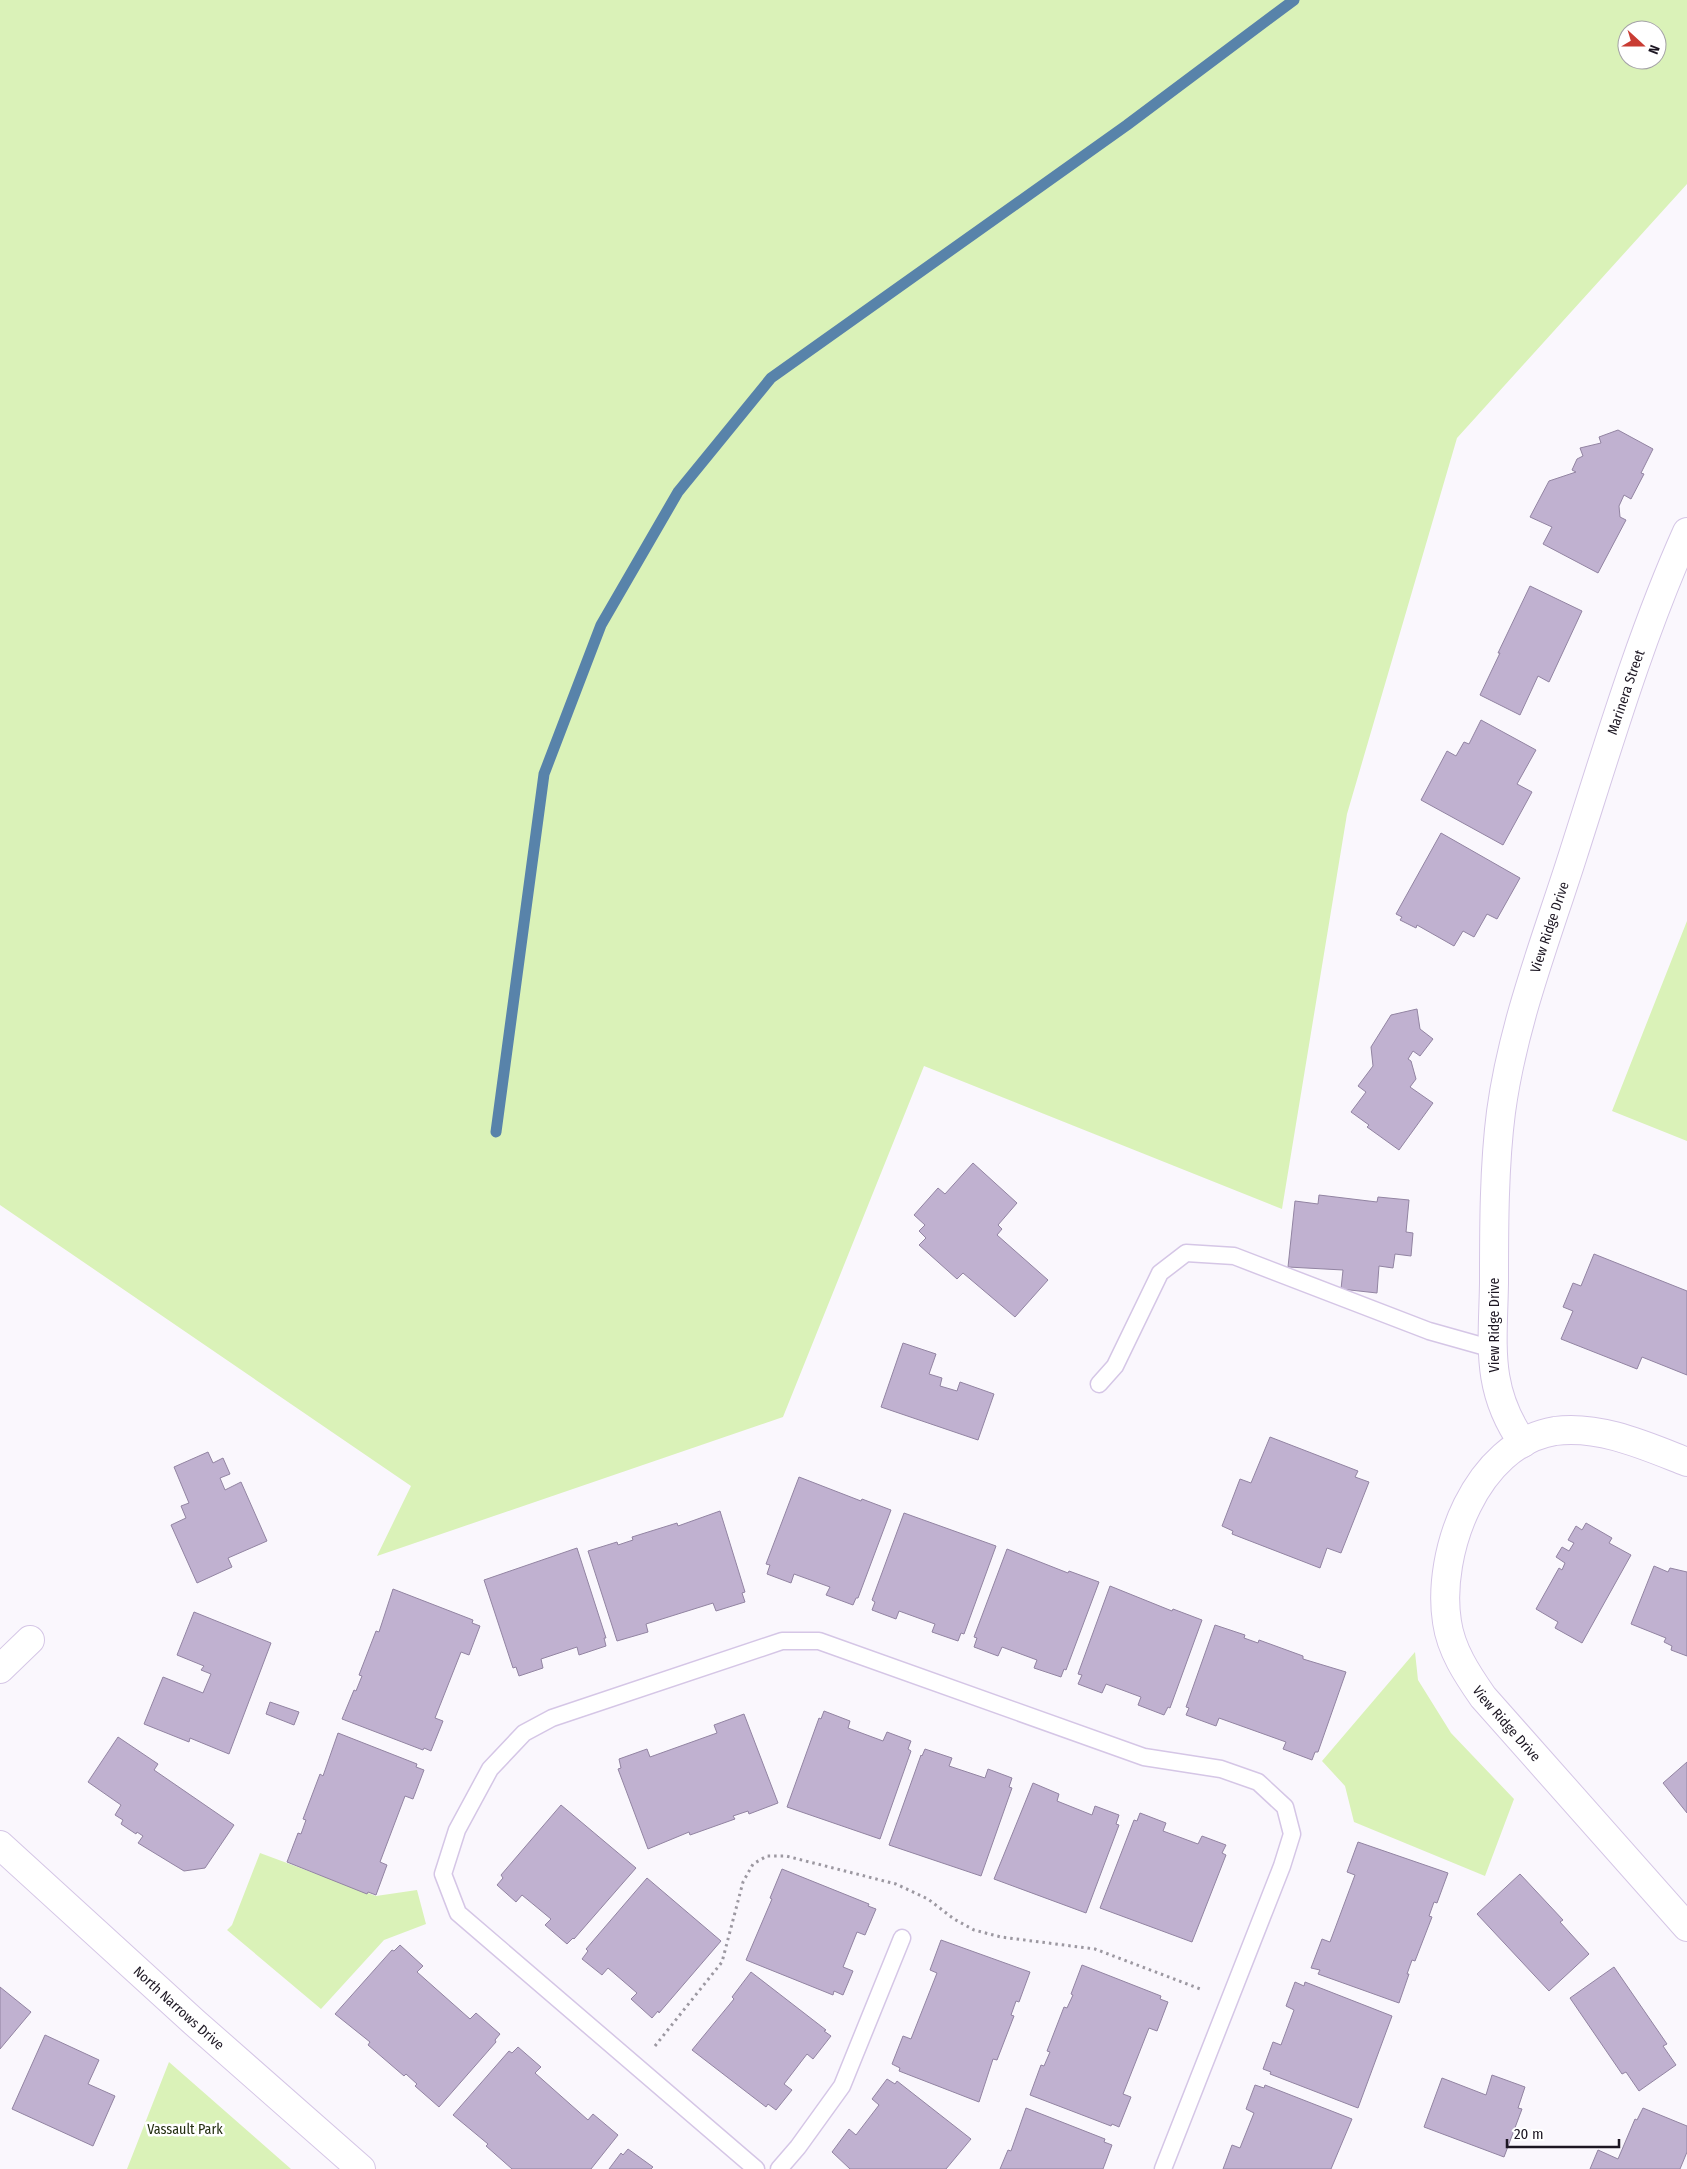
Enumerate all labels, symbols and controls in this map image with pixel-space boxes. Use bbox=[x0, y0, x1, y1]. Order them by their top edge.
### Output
north arrow bbox=[1617, 20, 1667, 70]
text: N bbox=[1644, 43, 1663, 56]
street label: Marinera Street bbox=[1604, 647, 1649, 737]
street label: View Ridge Drive bbox=[1527, 879, 1573, 975]
street label: View Ridge Drive bbox=[1486, 1277, 1503, 1372]
street label: View Ridge Drive bbox=[1469, 1683, 1544, 1765]
street label: North Narrows Drive bbox=[130, 1963, 228, 2054]
scale bar bbox=[1507, 2116, 1620, 2148]
park label: Vassault Park bbox=[147, 2121, 223, 2138]
text: 20 m bbox=[1514, 2125, 1544, 2143]

